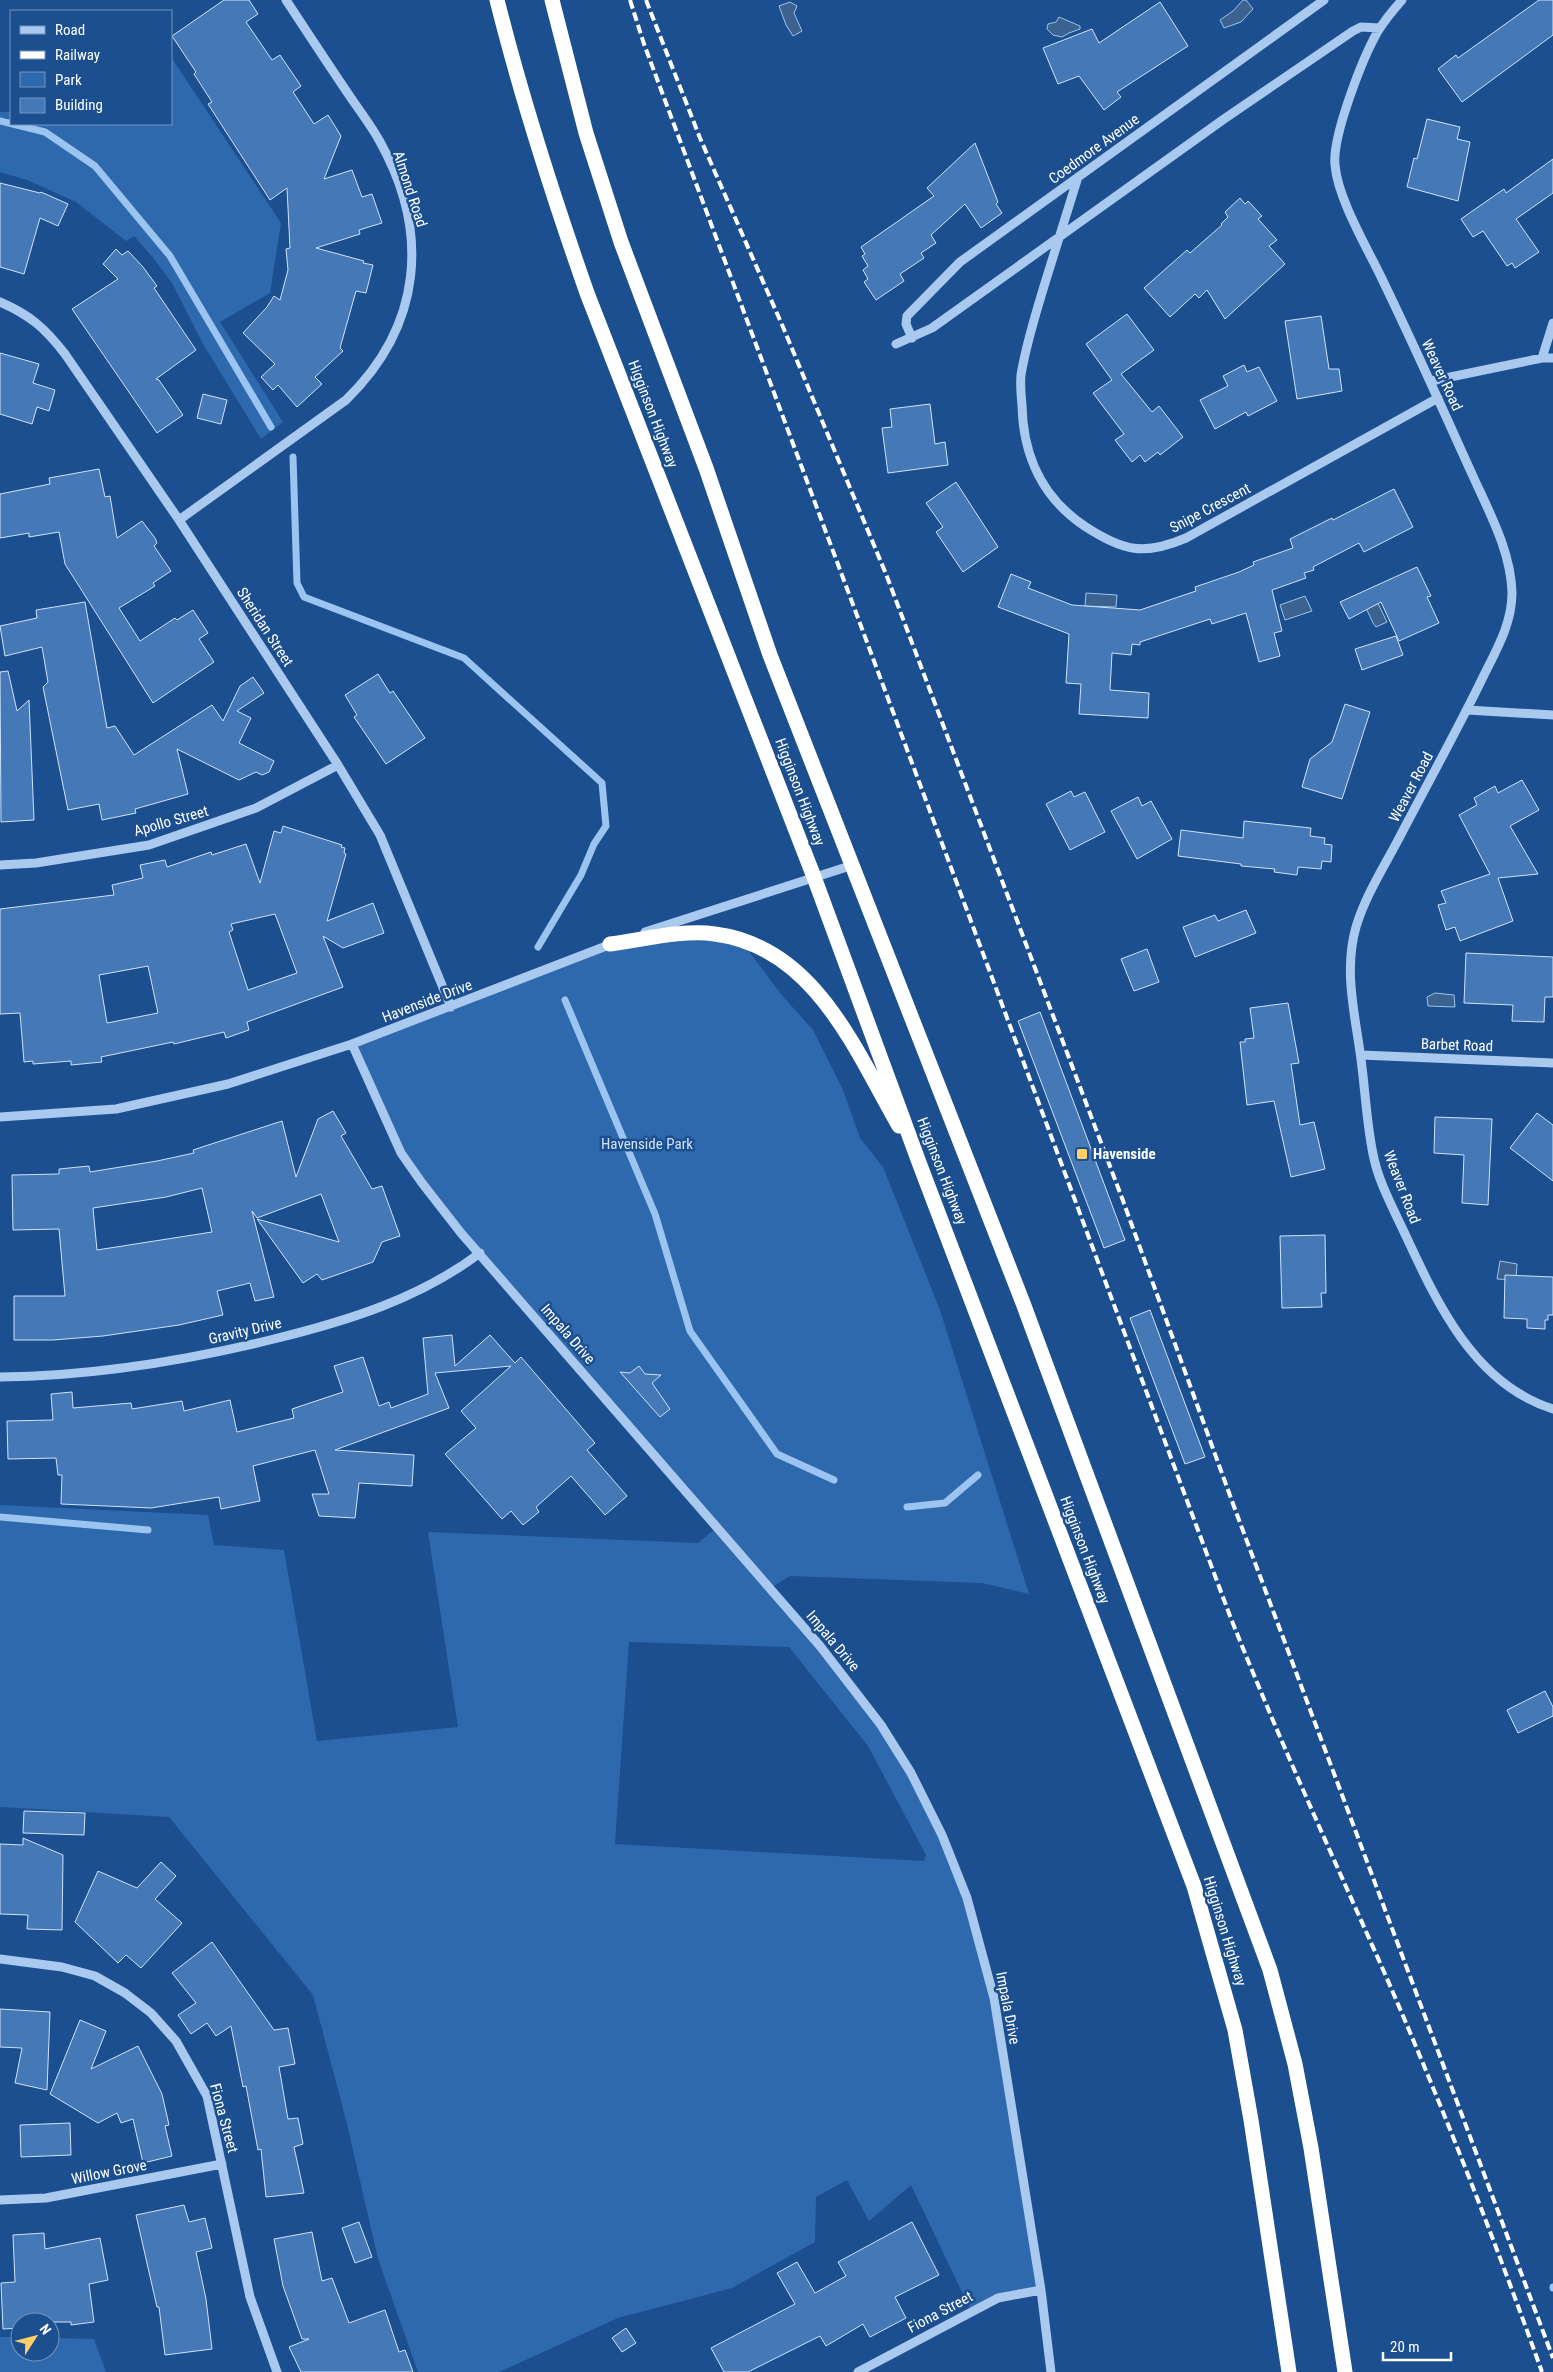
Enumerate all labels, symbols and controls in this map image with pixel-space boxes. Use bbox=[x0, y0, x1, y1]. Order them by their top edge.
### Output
legend bbox=[10, 10, 172, 125]
text: Road bbox=[55, 21, 85, 39]
text: Railway bbox=[55, 46, 100, 64]
text: Park bbox=[55, 71, 82, 89]
text: Building bbox=[55, 96, 103, 114]
street label: Coedmore Avenue bbox=[1045, 110, 1143, 188]
street label: Almond Road bbox=[389, 149, 431, 229]
street label: Weaver Road bbox=[1418, 336, 1466, 414]
street label: Higginson Highway bbox=[624, 358, 682, 470]
street label: Snipe Crescent bbox=[1167, 479, 1253, 537]
street label: Sheridan Street bbox=[233, 584, 297, 670]
street label: Higginson Highway bbox=[771, 736, 829, 848]
street label: Weaver Road bbox=[1385, 749, 1437, 825]
street label: Apollo Street bbox=[132, 802, 210, 840]
street label: Havenside Drive bbox=[379, 976, 475, 1026]
street label: Barbet Road bbox=[1421, 1035, 1493, 1055]
street label: Higginson Highway bbox=[913, 1115, 971, 1227]
park label: Havenside Park bbox=[601, 1135, 693, 1153]
place label: Havenside bbox=[1093, 1145, 1156, 1163]
marker: Havenside bbox=[1075, 1147, 1089, 1161]
street label: Weaver Road bbox=[1380, 1148, 1424, 1226]
street label: Impala Drive bbox=[537, 1300, 599, 1368]
street label: Gravity Drive bbox=[207, 1314, 283, 1348]
street label: Higginson Highway bbox=[1056, 1494, 1114, 1606]
street label: Impala Drive bbox=[802, 1607, 864, 1675]
street label: Higginson Highway bbox=[1200, 1874, 1250, 1988]
street label: Impala Drive bbox=[992, 1970, 1024, 2046]
street label: Fiona Street bbox=[206, 2081, 242, 2155]
street label: Willow Grove bbox=[70, 2156, 148, 2188]
street label: Fiona Street bbox=[904, 2287, 976, 2337]
north arrow bbox=[10, 2312, 60, 2362]
text: N bbox=[37, 2321, 55, 2338]
scale bar bbox=[1383, 2330, 1450, 2362]
text: 20 m bbox=[1390, 2338, 1420, 2356]

